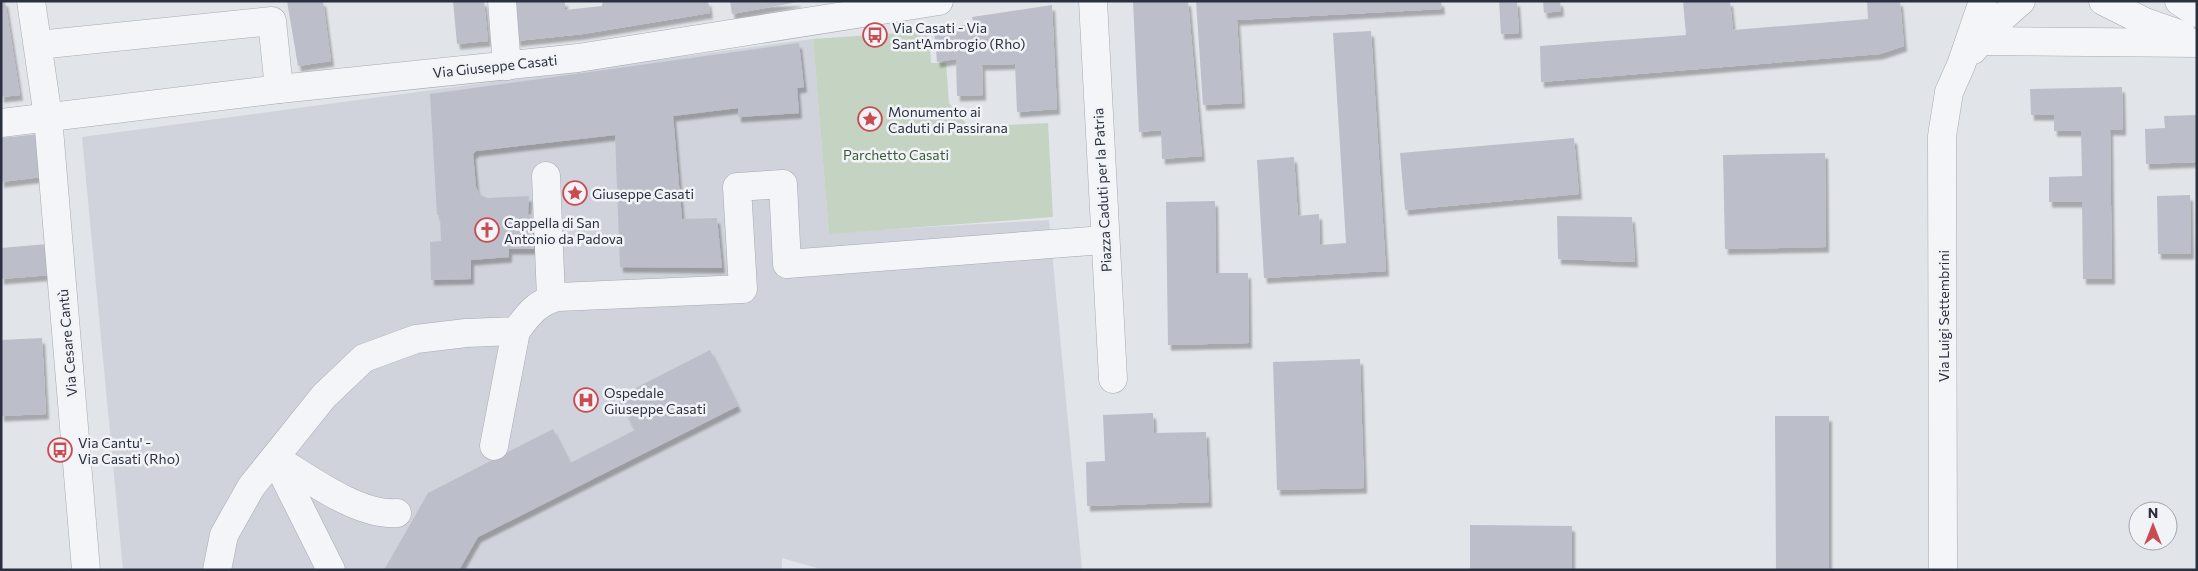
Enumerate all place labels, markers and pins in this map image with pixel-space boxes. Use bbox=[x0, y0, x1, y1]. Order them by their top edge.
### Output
place label: Via Casati - Via Sant'Ambrogio (Rho) bbox=[892, 19, 1026, 52]
bus stop icon: Via Casati - Via Sant'Ambrogio (Rho) bbox=[862, 22, 888, 48]
place label: Monumento ai Caduti di Passirana bbox=[888, 103, 1008, 136]
place icon: Monumento ai Caduti di Passirana bbox=[857, 106, 883, 132]
place icon: Giuseppe Casati bbox=[562, 180, 588, 206]
place label: Giuseppe Casati bbox=[592, 185, 694, 202]
place label: Cappella di San Antonio da Padova bbox=[504, 214, 623, 247]
church icon: Cappella di San Antonio da Padova bbox=[474, 217, 500, 243]
place label: Ospedale Giuseppe Casati bbox=[604, 384, 706, 417]
hospital icon: Ospedale Giuseppe Casati bbox=[573, 387, 599, 413]
place label: Via Cantu' - Via Casati (Rho) bbox=[78, 434, 180, 467]
bus stop icon: Via Cantu' - Via Casati (Rho) bbox=[47, 437, 73, 463]

